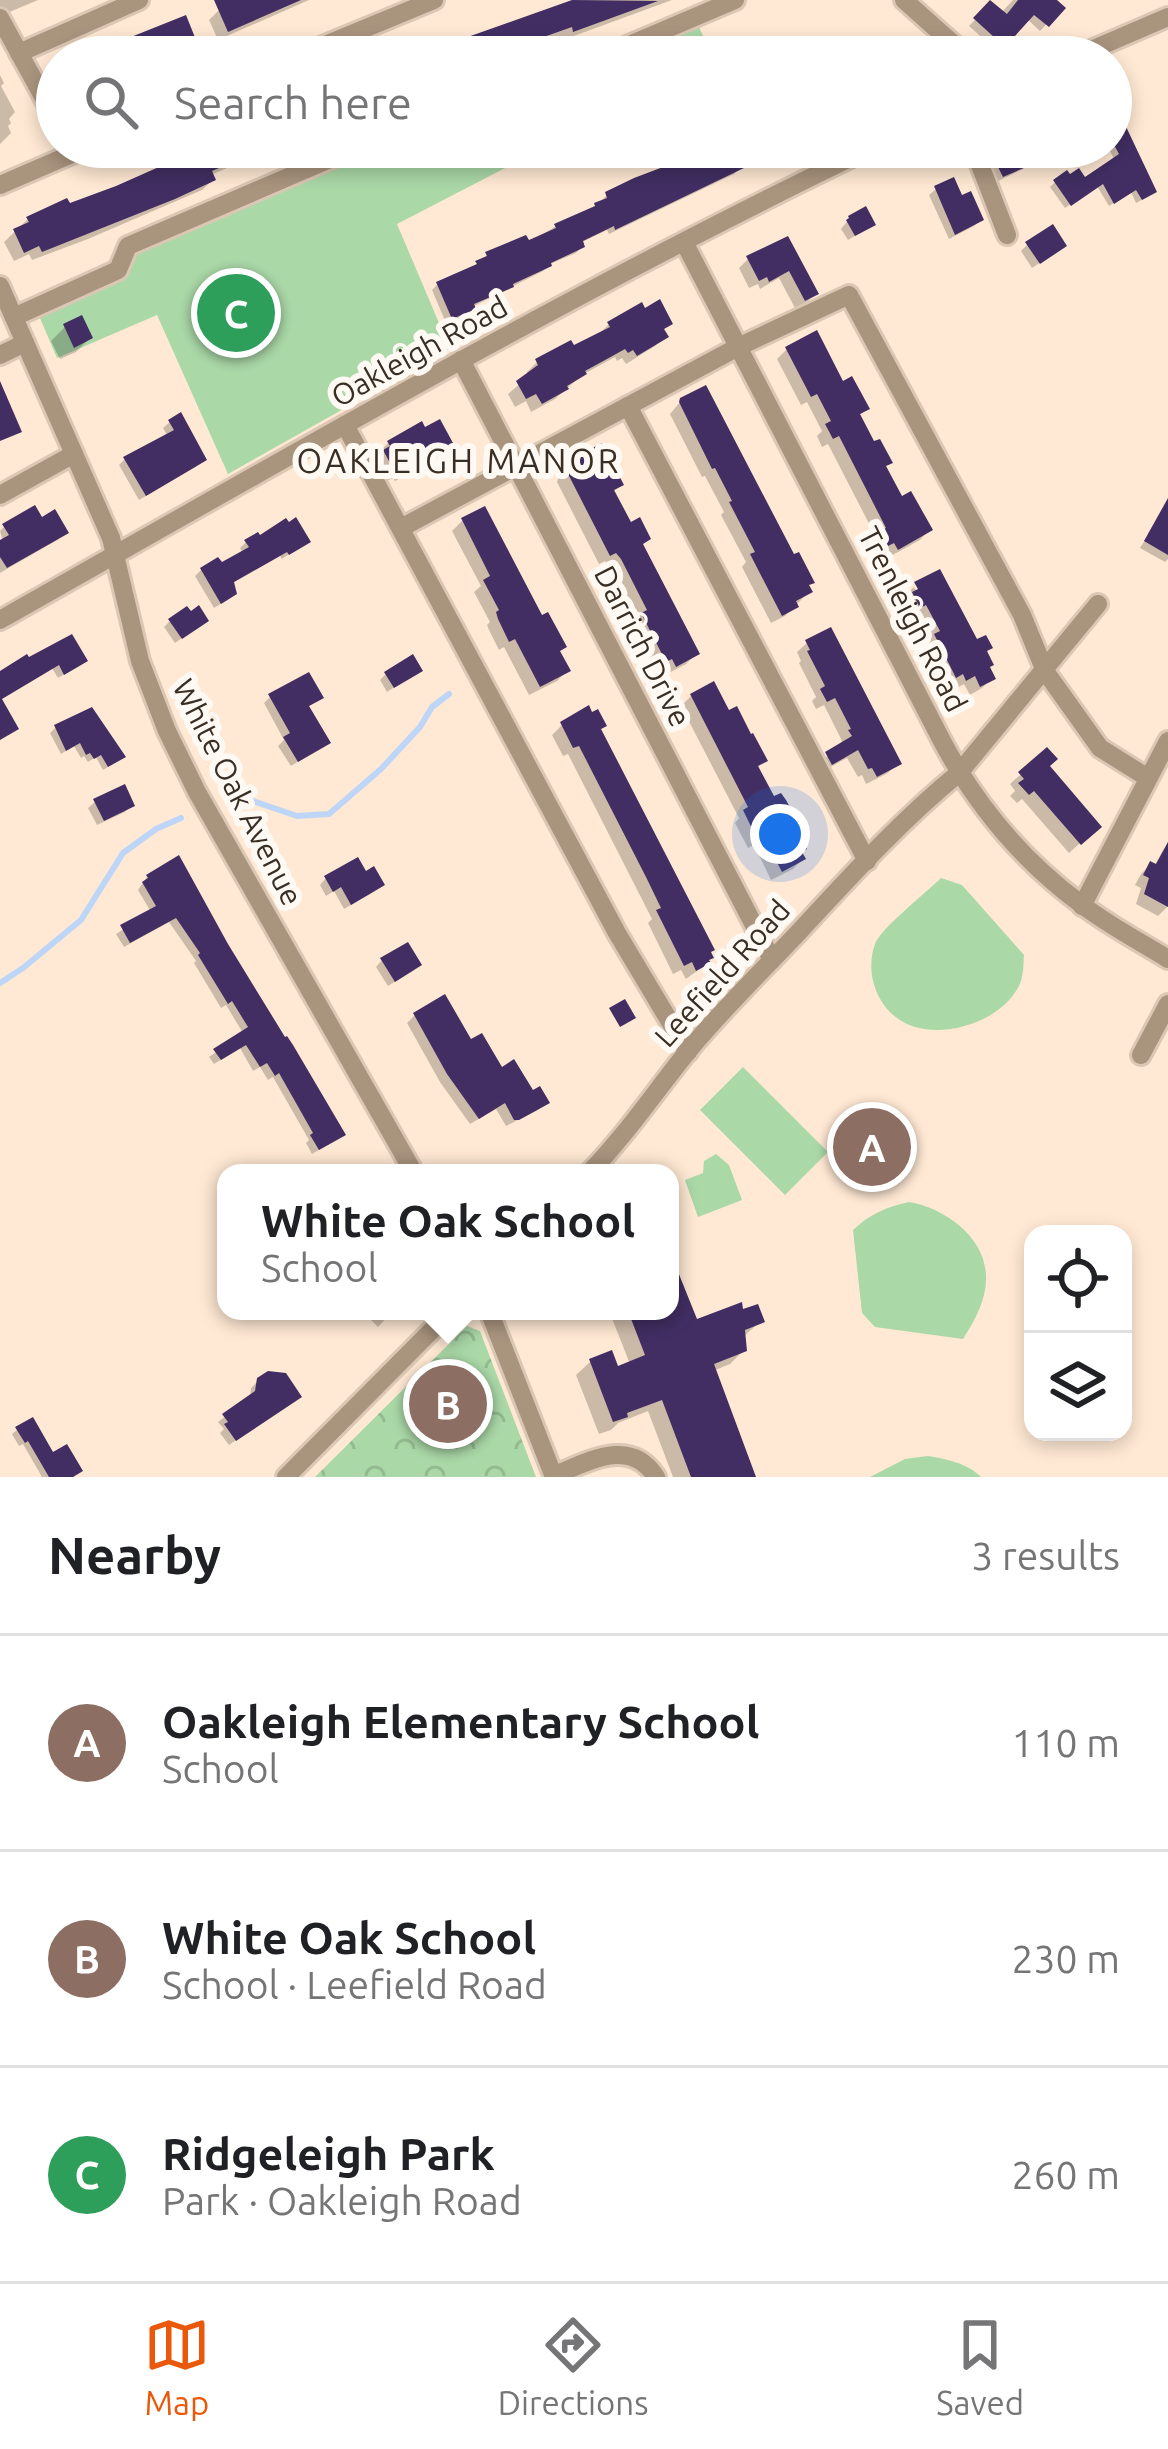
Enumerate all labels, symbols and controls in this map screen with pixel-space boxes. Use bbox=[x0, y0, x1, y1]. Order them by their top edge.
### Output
search box bbox=[36, 36, 1132, 168]
icon: search bbox=[78, 69, 144, 135]
text: Search here bbox=[174, 77, 412, 128]
pin: C bbox=[197, 268, 275, 358]
street label: Oakleigh Road bbox=[325, 289, 513, 413]
district label: OAKLEIGH MANOR bbox=[297, 442, 621, 479]
street label: Trenleigh Road bbox=[852, 521, 974, 717]
street label: Darrich Drive bbox=[588, 560, 698, 732]
street label: White Oak Avenue bbox=[166, 673, 310, 911]
your location bbox=[750, 804, 810, 864]
street label: Leefield Road bbox=[647, 893, 797, 1053]
pin: A bbox=[833, 1102, 911, 1192]
popup bbox=[217, 1164, 679, 1320]
text: White Oak School bbox=[261, 1195, 635, 1246]
map controls bbox=[1024, 1225, 1132, 1441]
button: locate bbox=[1024, 1225, 1132, 1333]
text: School bbox=[261, 1246, 378, 1289]
button: layers bbox=[1024, 1333, 1132, 1441]
pin: B bbox=[409, 1359, 487, 1449]
text: Nearby bbox=[48, 1526, 221, 1584]
text: 3 results bbox=[971, 1534, 1120, 1577]
text: Oakleigh Elementary School bbox=[162, 1696, 759, 1747]
text: A bbox=[73, 1721, 101, 1764]
text: 110 m bbox=[1011, 1721, 1120, 1764]
text: School bbox=[162, 1747, 279, 1790]
text: White Oak School bbox=[162, 1912, 536, 1963]
text: B bbox=[74, 1937, 100, 1980]
text: 230 m bbox=[1011, 1937, 1120, 1980]
text: School · Leefield Road bbox=[162, 1963, 547, 2006]
text: Ridgeleigh Park bbox=[162, 2128, 495, 2179]
text: C bbox=[75, 2153, 99, 2196]
text: 260 m bbox=[1011, 2153, 1120, 2196]
text: Park · Oakleigh Road bbox=[162, 2179, 522, 2222]
tab: Map bbox=[144, 2312, 210, 2421]
tab: Directions bbox=[498, 2312, 648, 2421]
tab: Saved bbox=[936, 2312, 1024, 2421]

